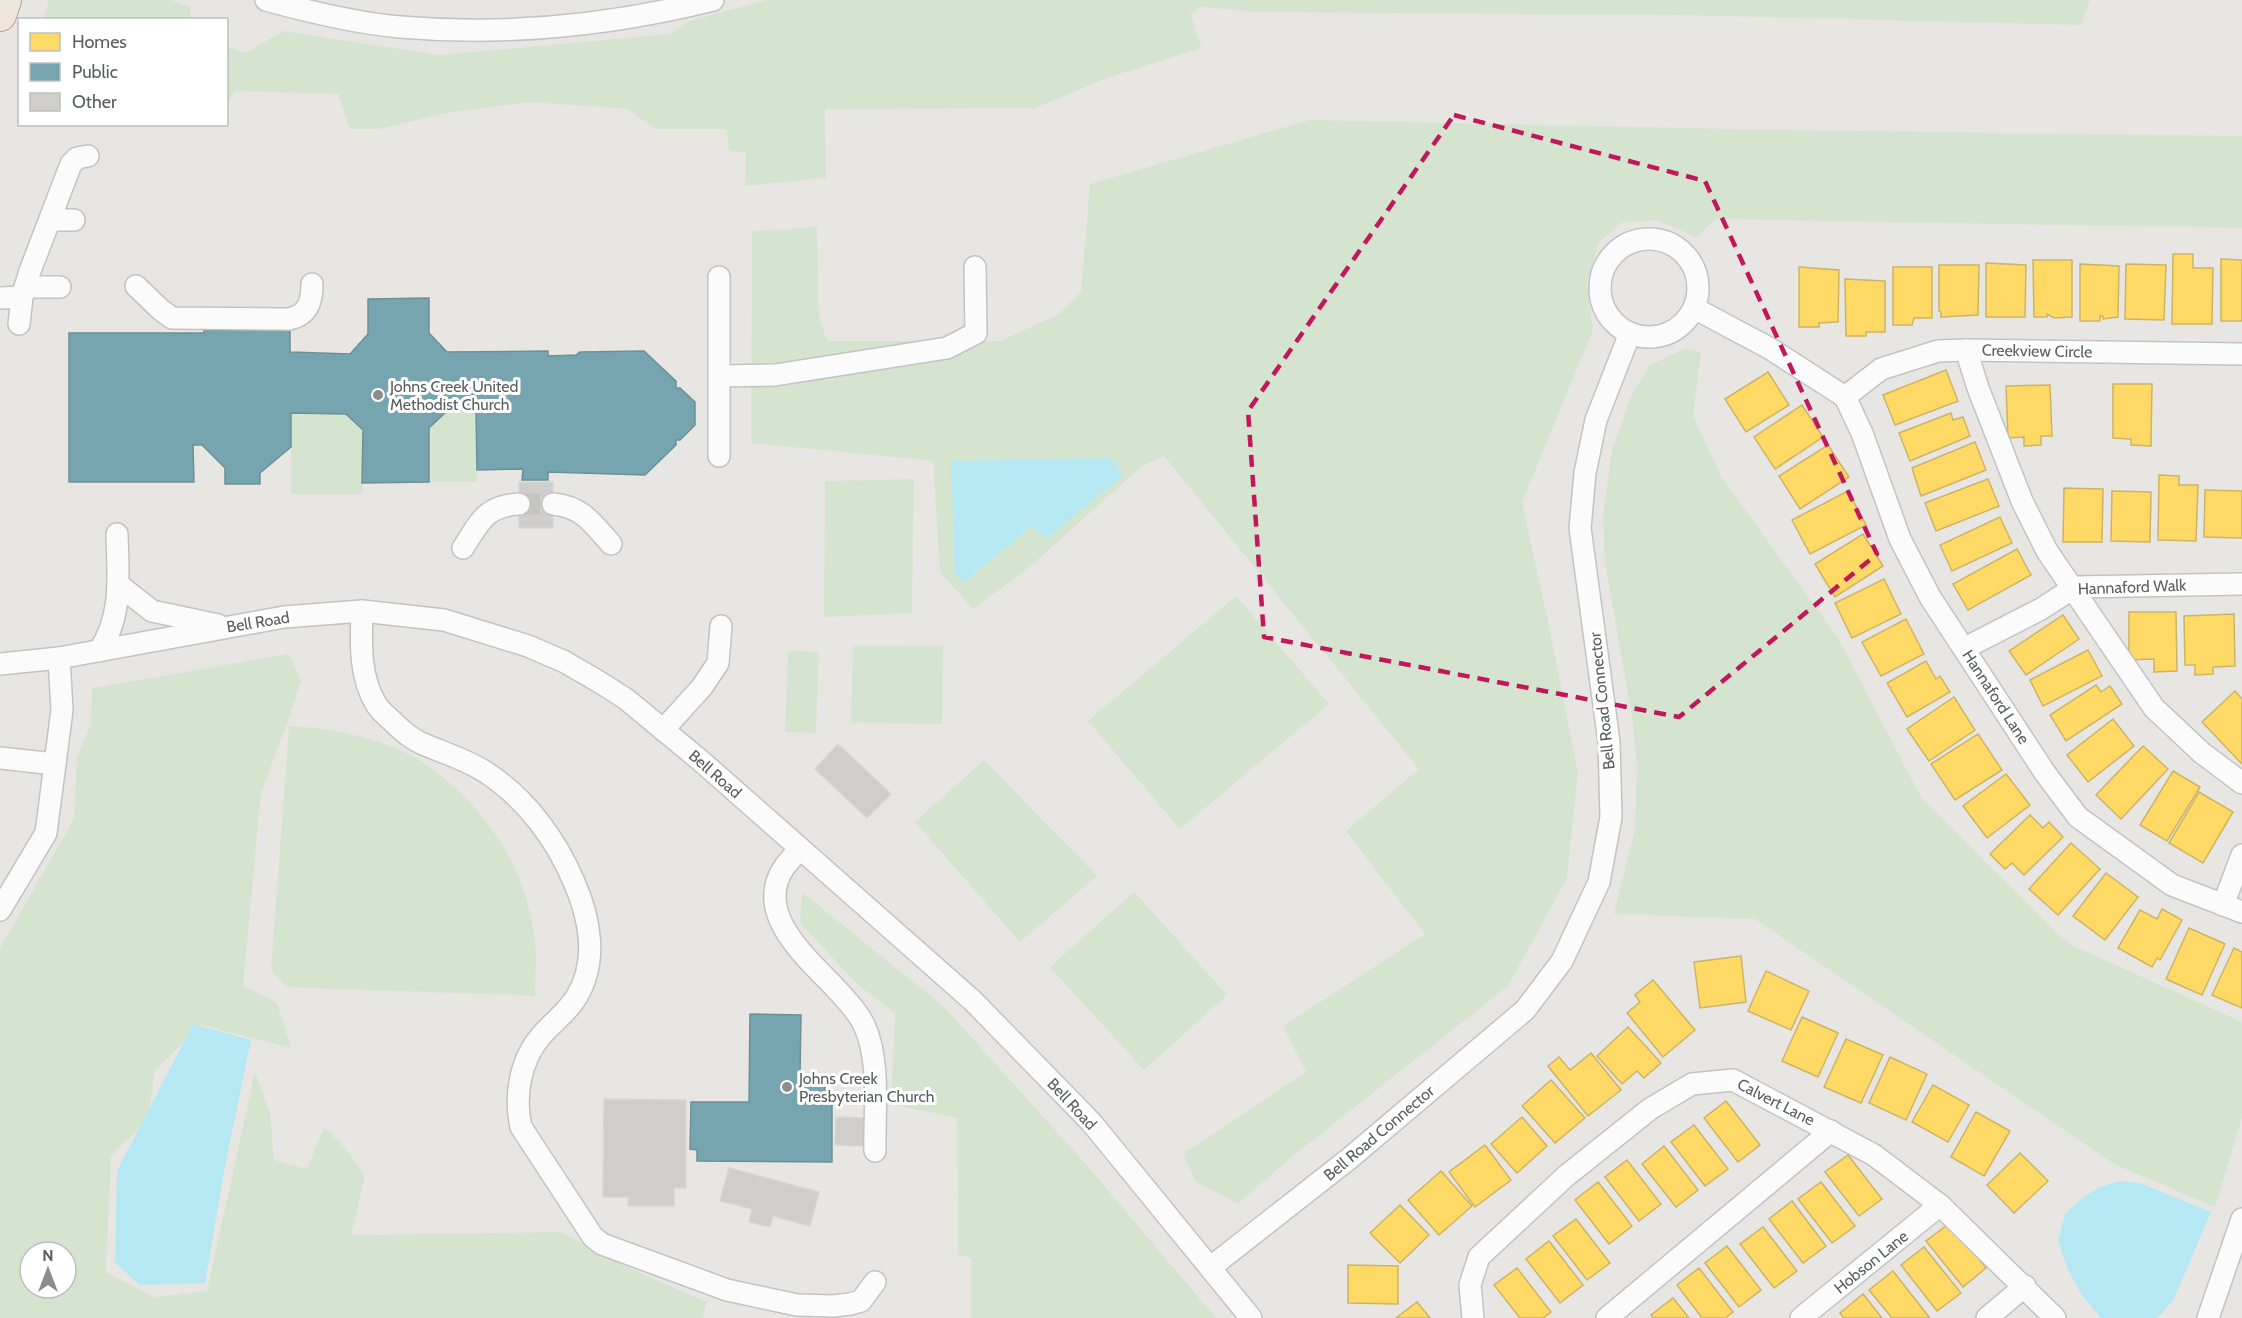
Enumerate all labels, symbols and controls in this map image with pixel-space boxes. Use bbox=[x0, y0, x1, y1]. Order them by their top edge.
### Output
legend bbox=[18, 18, 228, 126]
text: Homes bbox=[72, 31, 127, 53]
text: Public bbox=[72, 61, 118, 83]
text: Other bbox=[72, 91, 117, 113]
street label: Creekview Circle bbox=[1982, 341, 2092, 361]
place label: Johns Creek United Methodist Church bbox=[389, 377, 518, 414]
marker: Johns Creek United Methodist Church bbox=[371, 388, 385, 402]
street label: Hannaford Walk bbox=[2077, 576, 2187, 598]
street label: Bell Road bbox=[225, 608, 291, 636]
street label: Bell Road Connector bbox=[1585, 630, 1619, 771]
street label: Hannaford Lane bbox=[1959, 646, 2033, 748]
street label: Bell Road bbox=[685, 746, 745, 802]
place label: Johns Creek Presbyterian Church bbox=[798, 1069, 934, 1106]
street label: Bell Road bbox=[1043, 1074, 1101, 1134]
street label: Calvert Lane bbox=[1734, 1074, 1818, 1130]
marker: Johns Creek Presbyterian Church bbox=[780, 1080, 794, 1094]
street label: Bell Road Connector bbox=[1320, 1081, 1439, 1185]
street label: Hobson Lane bbox=[1830, 1226, 1912, 1298]
north arrow bbox=[18, 1240, 78, 1300]
text: N bbox=[42, 1246, 54, 1265]

